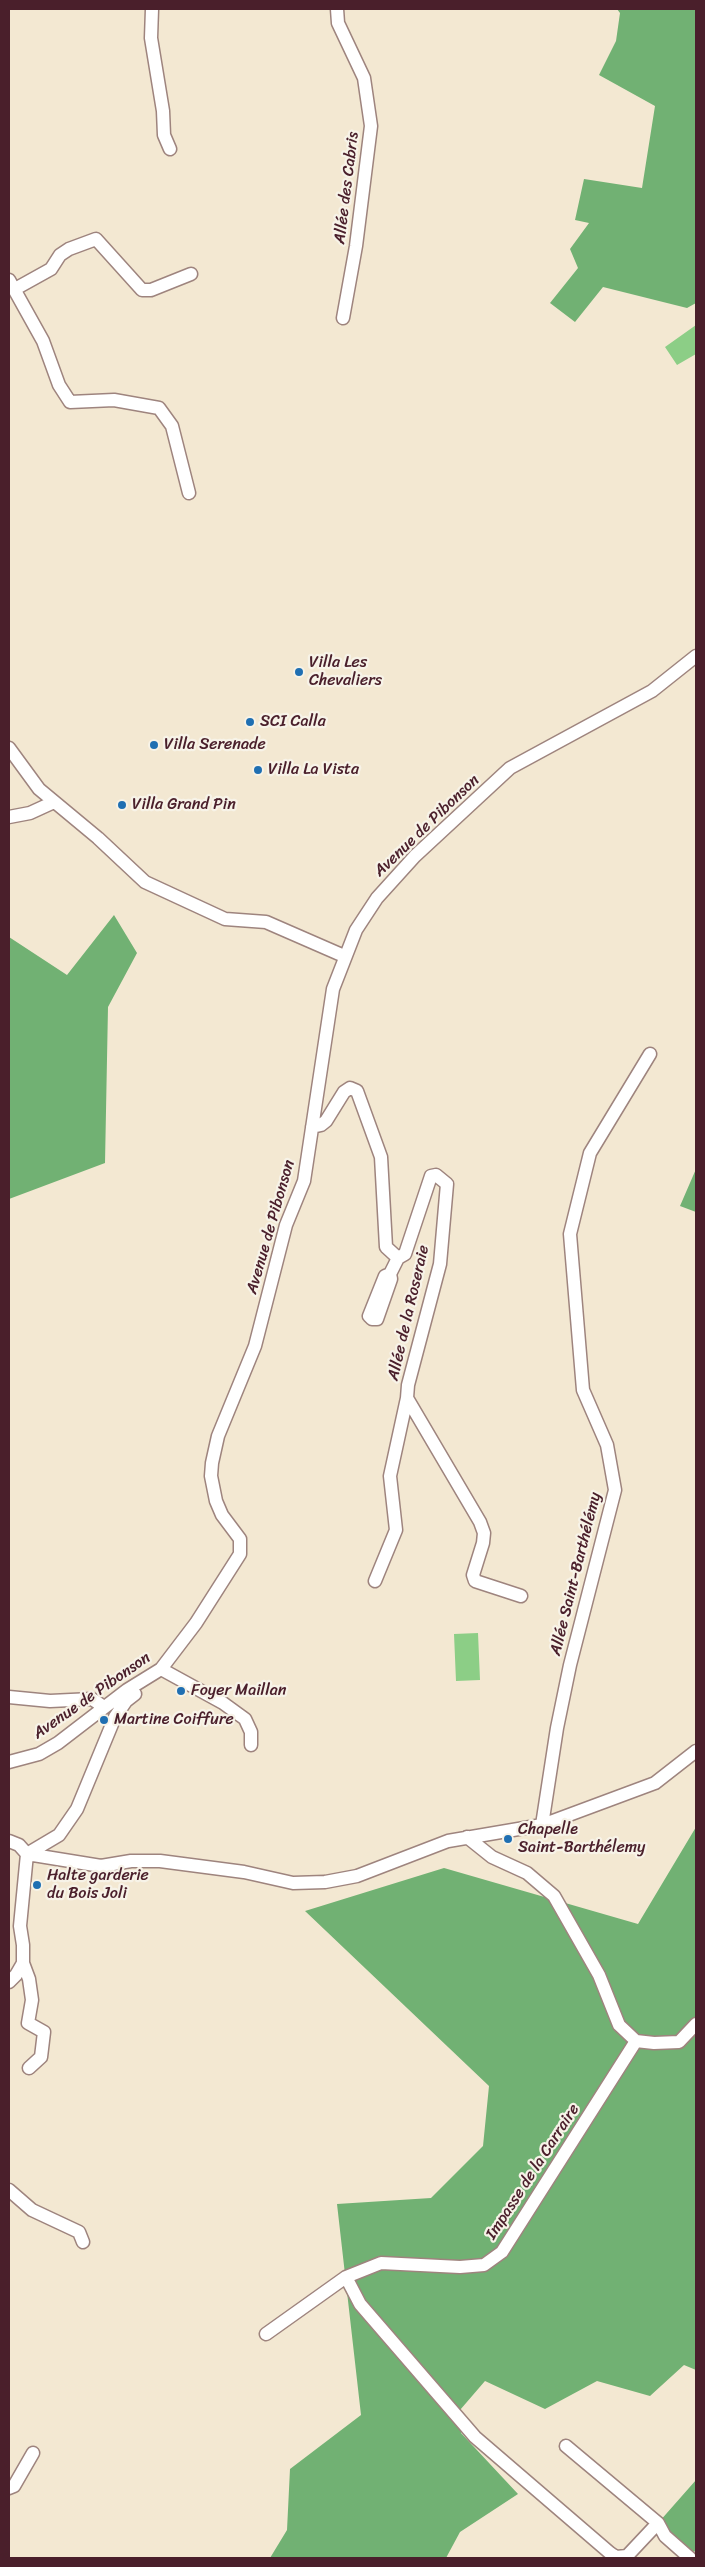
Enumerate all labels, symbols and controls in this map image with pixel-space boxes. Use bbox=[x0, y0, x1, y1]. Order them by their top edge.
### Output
street label: Allée des Cabris bbox=[331, 131, 363, 245]
place label: Villa Les Chevaliers bbox=[309, 653, 382, 691]
marker: Villa Les Chevaliers bbox=[293, 666, 305, 678]
place label: SCI Calla bbox=[260, 712, 326, 732]
marker: SCI Calla bbox=[244, 716, 256, 728]
place label: Villa Serenade bbox=[164, 735, 266, 755]
marker: Villa Serenade bbox=[148, 739, 160, 751]
place label: Villa La Vista bbox=[268, 760, 359, 780]
marker: Villa La Vista bbox=[252, 764, 264, 776]
street label: Avenue de Pibonson bbox=[370, 771, 484, 881]
place label: Villa Grand Pin bbox=[132, 795, 236, 815]
marker: Villa Grand Pin bbox=[116, 799, 128, 811]
street label: Avenue de Pibonson bbox=[243, 1158, 299, 1296]
street label: Allée de la Roseraie bbox=[384, 1243, 434, 1383]
street label: Allée Saint-Barthélémy bbox=[546, 1490, 606, 1658]
street label: Avenue de Pibonson bbox=[30, 1648, 154, 1744]
place label: Foyer Maillan bbox=[191, 1681, 286, 1701]
marker: Foyer Maillan bbox=[175, 1685, 187, 1697]
place label: Martine Coiffure bbox=[114, 1710, 234, 1730]
marker: Martine Coiffure bbox=[98, 1714, 110, 1726]
place label: Chapelle Saint-Barthélemy bbox=[518, 1820, 645, 1858]
marker: Chapelle Saint-Barthélemy bbox=[502, 1833, 514, 1845]
place label: Halte garderie du Bois Joli bbox=[47, 1866, 149, 1904]
marker: Halte garderie du Bois Joli bbox=[31, 1879, 43, 1891]
street label: Impasse de la Carraire bbox=[482, 2101, 584, 2243]

